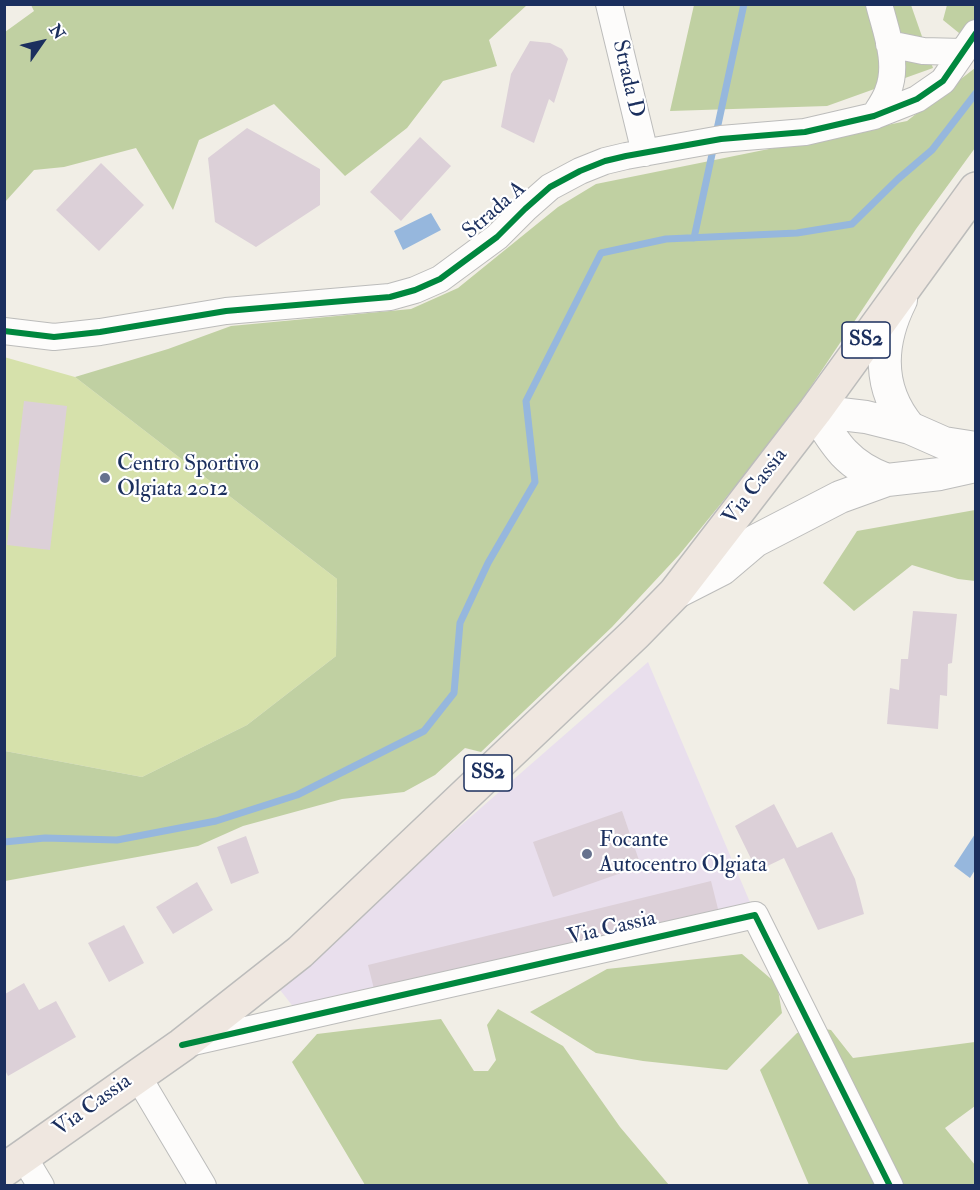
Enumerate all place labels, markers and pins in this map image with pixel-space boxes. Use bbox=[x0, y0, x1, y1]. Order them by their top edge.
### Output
place label: Centro Sportivo Olgiata 2012 bbox=[117, 452, 259, 504]
marker: Centro Sportivo Olgiata 2012 bbox=[98, 471, 112, 485]
place label: Focante Autocentro Olgiata bbox=[599, 828, 767, 879]
marker: Focante Autocentro Olgiata bbox=[580, 847, 594, 861]

